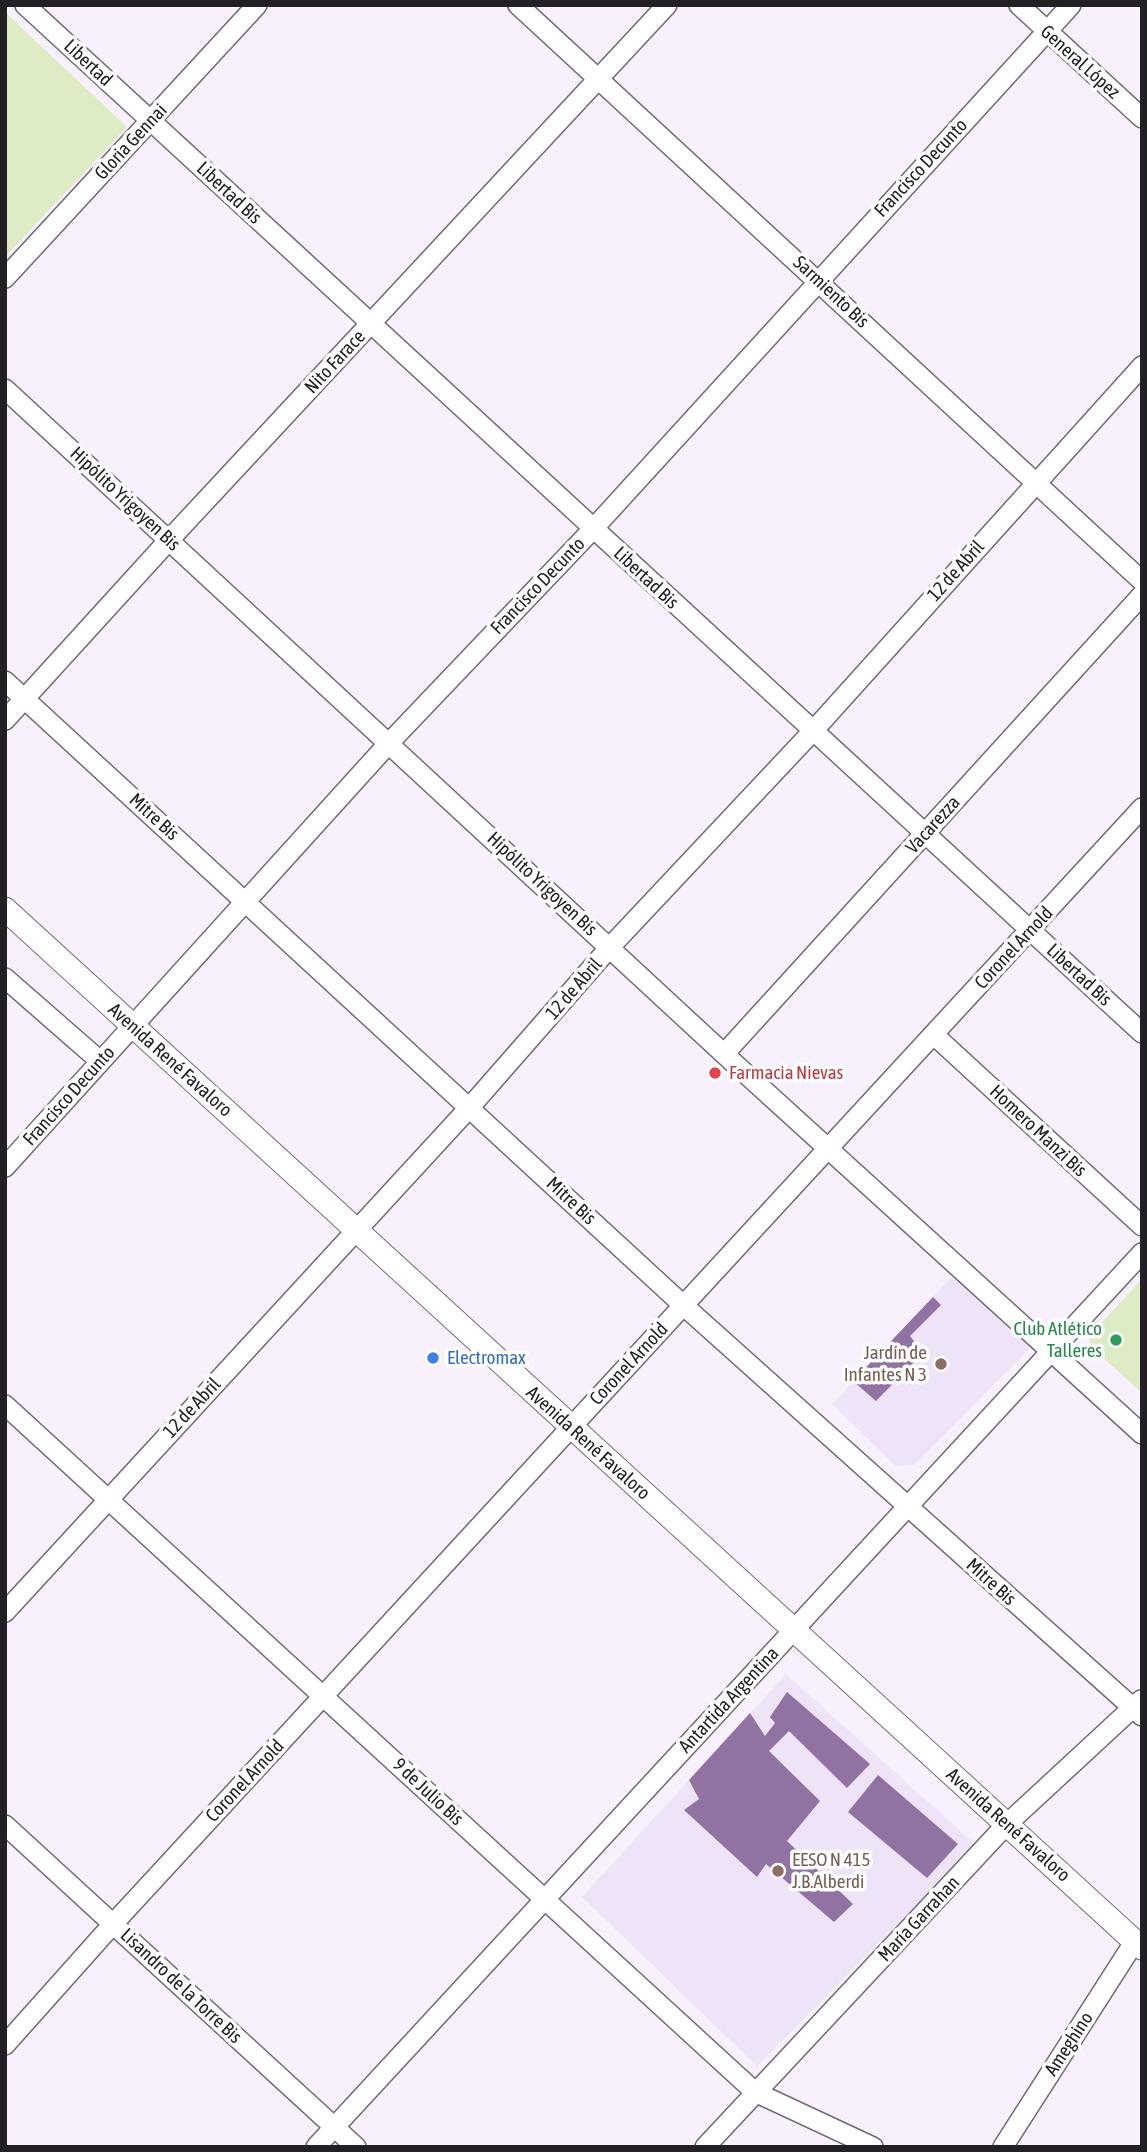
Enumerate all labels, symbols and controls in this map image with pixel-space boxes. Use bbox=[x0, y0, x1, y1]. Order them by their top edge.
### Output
street label: General López bbox=[1036, 20, 1124, 104]
street label: Libertad bbox=[59, 35, 117, 91]
street label: Gloria Gennai bbox=[90, 99, 172, 185]
street label: Francisco Decunto bbox=[870, 114, 972, 222]
street label: Libertad Bis bbox=[192, 157, 266, 229]
street label: Sarmiento Bis bbox=[788, 251, 874, 333]
street label: Nito Farace bbox=[300, 326, 370, 398]
street label: Hipólito Yrigoyen Bis bbox=[65, 442, 185, 556]
street label: Francisco Decunto bbox=[486, 533, 590, 639]
street label: 12 de Abril bbox=[923, 536, 989, 606]
street label: Libertad Bis bbox=[609, 542, 683, 614]
street label: Mitre Bis bbox=[124, 789, 184, 845]
street label: Vacarezza bbox=[901, 791, 965, 859]
street label: Hipólito Yrigoyen Bis bbox=[482, 827, 602, 941]
street label: Coronel Arnold bbox=[970, 902, 1058, 994]
street label: Libertad Bis bbox=[1042, 939, 1116, 1011]
street label: 12 de Abril bbox=[541, 954, 607, 1024]
street label: Avenida René Favaloro bbox=[103, 998, 237, 1122]
street label: Francisco Decunto bbox=[18, 1042, 120, 1150]
place label: Farmacia Nievas bbox=[729, 1062, 843, 1084]
marker: Farmacia Nievas bbox=[707, 1065, 723, 1081]
street label: Homero Manzi Bis bbox=[985, 1080, 1091, 1182]
street label: Mitre Bis bbox=[541, 1172, 601, 1230]
street label: Coronel Arnold bbox=[585, 1318, 673, 1410]
place label: Club Atlético Talleres bbox=[1014, 1318, 1102, 1362]
marker: Club Atlético Talleres bbox=[1108, 1332, 1124, 1348]
place label: Jardín de Infantes N 3 bbox=[844, 1342, 927, 1386]
place label: Electromax bbox=[447, 1347, 526, 1369]
marker: Electromax bbox=[425, 1350, 441, 1366]
marker: Jardín de Infantes N 3 bbox=[933, 1356, 949, 1372]
street label: 12 de Abril bbox=[158, 1373, 226, 1443]
street label: Avenida René Favaloro bbox=[521, 1381, 655, 1505]
street label: Mitre Bis bbox=[961, 1554, 1021, 1610]
street label: Antartida Argentina bbox=[674, 1642, 784, 1758]
street label: Coronel Arnold bbox=[201, 1735, 289, 1827]
street label: 9 de Julio Bis bbox=[388, 1754, 468, 1830]
street label: Avenida René Favaloro bbox=[941, 1763, 1075, 1887]
place label: EESO N 415 J.B.Alberdi bbox=[792, 1849, 870, 1893]
marker: EESO N 415 J.B.Alberdi bbox=[770, 1863, 786, 1879]
street label: María Garrahan bbox=[874, 1871, 964, 1967]
street label: Lisandro de la Torre Bis bbox=[115, 1924, 247, 2048]
street label: Ameghino bbox=[1040, 2008, 1098, 2080]

